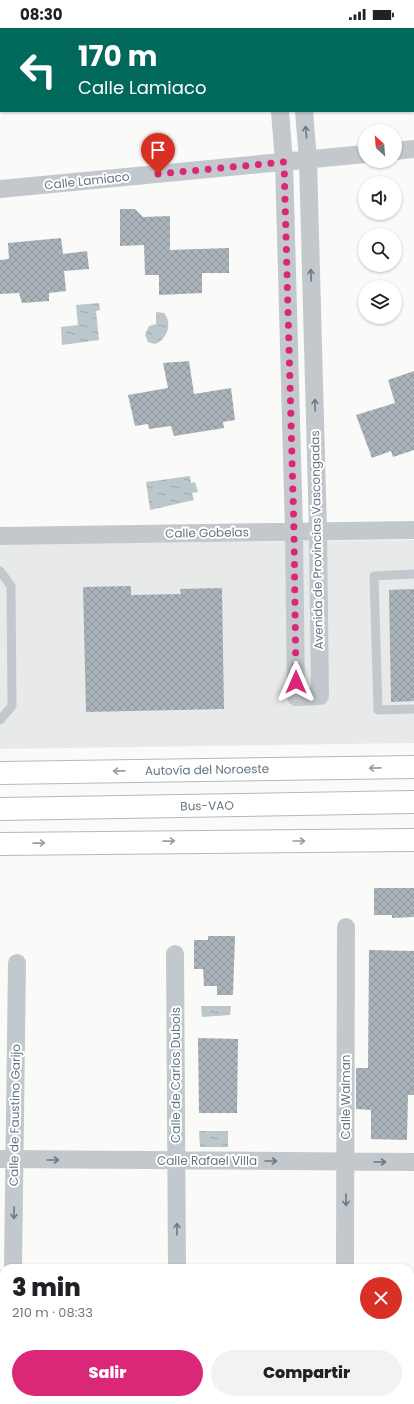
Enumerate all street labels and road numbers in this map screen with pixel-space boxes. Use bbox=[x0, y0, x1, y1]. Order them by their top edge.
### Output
street label: Calle Lamiaco bbox=[43, 168, 131, 193]
street label: Avenida de Provincias Vascongadas bbox=[306, 430, 327, 650]
street label: Calle Gobelas bbox=[165, 523, 249, 542]
street label: Autovía del Noroeste bbox=[145, 760, 269, 779]
street label: Bus-VAO bbox=[180, 797, 234, 814]
street label: Calle de Carlos Dubois bbox=[167, 1007, 184, 1143]
street label: Calle de Faustino Garijo bbox=[5, 1043, 24, 1186]
street label: Calle Walman bbox=[337, 1055, 354, 1139]
street label: Calle Rafael Villa bbox=[157, 1152, 257, 1169]

